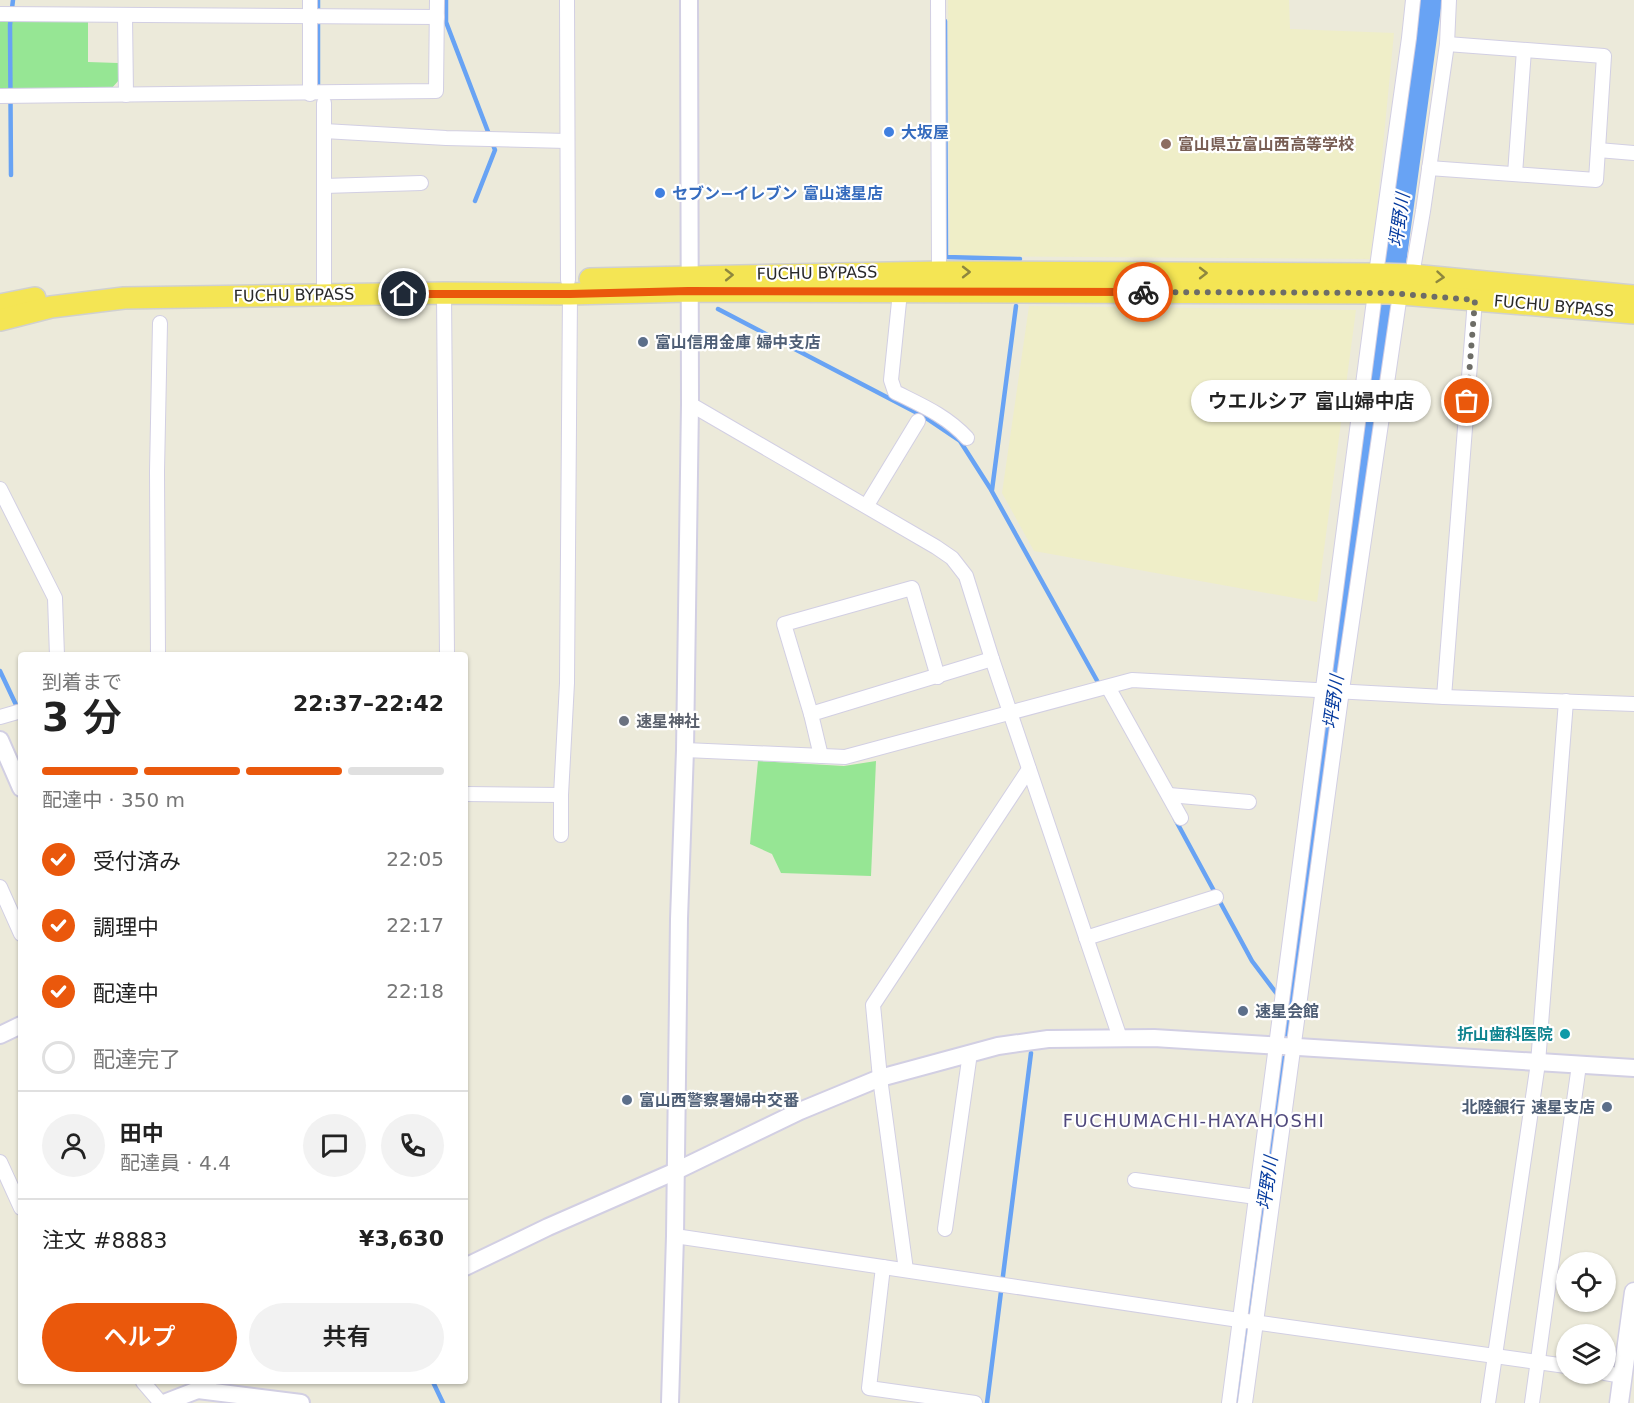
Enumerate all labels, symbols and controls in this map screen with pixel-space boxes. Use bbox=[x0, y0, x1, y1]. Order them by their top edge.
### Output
place label: 大坂屋 bbox=[901, 123, 949, 142]
marker: 大坂屋 bbox=[882, 125, 896, 139]
place label: 富山県立富山西高等学校 bbox=[1178, 135, 1354, 154]
marker: 富山県立富山西高等学校 bbox=[1159, 137, 1173, 151]
place label: セブン−イレブン 富山速星店 bbox=[672, 184, 883, 203]
marker: セブン−イレブン 富山速星店 bbox=[653, 186, 667, 200]
water label: 坪野川 bbox=[1385, 190, 1413, 248]
street label: FUCHU BYPASS bbox=[757, 262, 877, 284]
courier bbox=[1113, 262, 1173, 322]
one-way arrow bbox=[961, 266, 970, 278]
one-way arrow bbox=[1198, 267, 1207, 279]
pin bbox=[378, 268, 429, 319]
one-way arrow bbox=[724, 269, 733, 281]
one-way arrow bbox=[1435, 270, 1444, 283]
icon: bike bbox=[1127, 276, 1160, 309]
icon: home bbox=[387, 277, 420, 310]
street label: FUCHU BYPASS bbox=[234, 284, 354, 306]
street label: FUCHU BYPASS bbox=[1493, 291, 1615, 321]
place label: 富山信用金庫 婦中支店 bbox=[655, 333, 821, 352]
marker: 富山信用金庫 婦中支店 bbox=[636, 335, 650, 349]
pin bbox=[1441, 375, 1492, 426]
callout: ウエルシア 富山婦中店 bbox=[1191, 380, 1431, 422]
icon: bag bbox=[1450, 384, 1483, 417]
text: ウエルシア 富山婦中店 bbox=[1208, 389, 1414, 413]
text: 到着まで bbox=[42, 670, 122, 694]
water label: 坪野川 bbox=[1319, 672, 1347, 730]
text: 22:37–22:42 bbox=[293, 691, 444, 716]
text: 3 分 bbox=[42, 695, 122, 740]
place label: 速星神社 bbox=[636, 712, 700, 731]
marker: 速星神社 bbox=[617, 714, 631, 728]
text: 配達中 · 350 m bbox=[42, 788, 185, 812]
icon: check bbox=[42, 843, 75, 876]
text: 22:05 bbox=[386, 847, 444, 871]
text: 受付済み bbox=[93, 849, 181, 874]
icon: check bbox=[42, 909, 75, 942]
text: 22:17 bbox=[386, 913, 444, 937]
text: 調理中 bbox=[93, 915, 159, 940]
icon: check bbox=[42, 975, 75, 1008]
text: 22:18 bbox=[386, 979, 444, 1003]
text: 配達中 bbox=[93, 981, 159, 1006]
place label: 速星会館 bbox=[1255, 1002, 1319, 1021]
marker: 速星会館 bbox=[1236, 1004, 1250, 1018]
place label: 折山歯科医院 bbox=[1457, 1025, 1553, 1044]
marker: 折山歯科医院 bbox=[1558, 1027, 1572, 1041]
text: 配達完了 bbox=[93, 1047, 181, 1072]
place label: 富山西警察署婦中交番 bbox=[639, 1091, 799, 1110]
marker: 富山西警察署婦中交番 bbox=[620, 1093, 634, 1107]
place label: 北陸銀行 速星支店 bbox=[1461, 1098, 1595, 1117]
marker: 北陸銀行 速星支店 bbox=[1600, 1100, 1614, 1114]
district label: FUCHUMACHI-HAYAHOSHI bbox=[1063, 1110, 1325, 1131]
button: person bbox=[42, 1114, 105, 1177]
button: chat bbox=[303, 1114, 366, 1177]
button: phone bbox=[381, 1114, 444, 1177]
text: 田中 bbox=[120, 1121, 164, 1146]
text: 配達員 · 4.4 bbox=[120, 1151, 231, 1175]
water label: 坪野川 bbox=[1253, 1153, 1281, 1211]
text: ¥3,630 bbox=[359, 1226, 444, 1251]
text: 注文 #8883 bbox=[42, 1228, 167, 1253]
map controls bbox=[1556, 1252, 1616, 1384]
button: locate bbox=[1556, 1252, 1616, 1312]
button: ヘルプ bbox=[42, 1303, 237, 1372]
button: 共有 bbox=[249, 1303, 444, 1372]
button: layers bbox=[1556, 1324, 1616, 1384]

